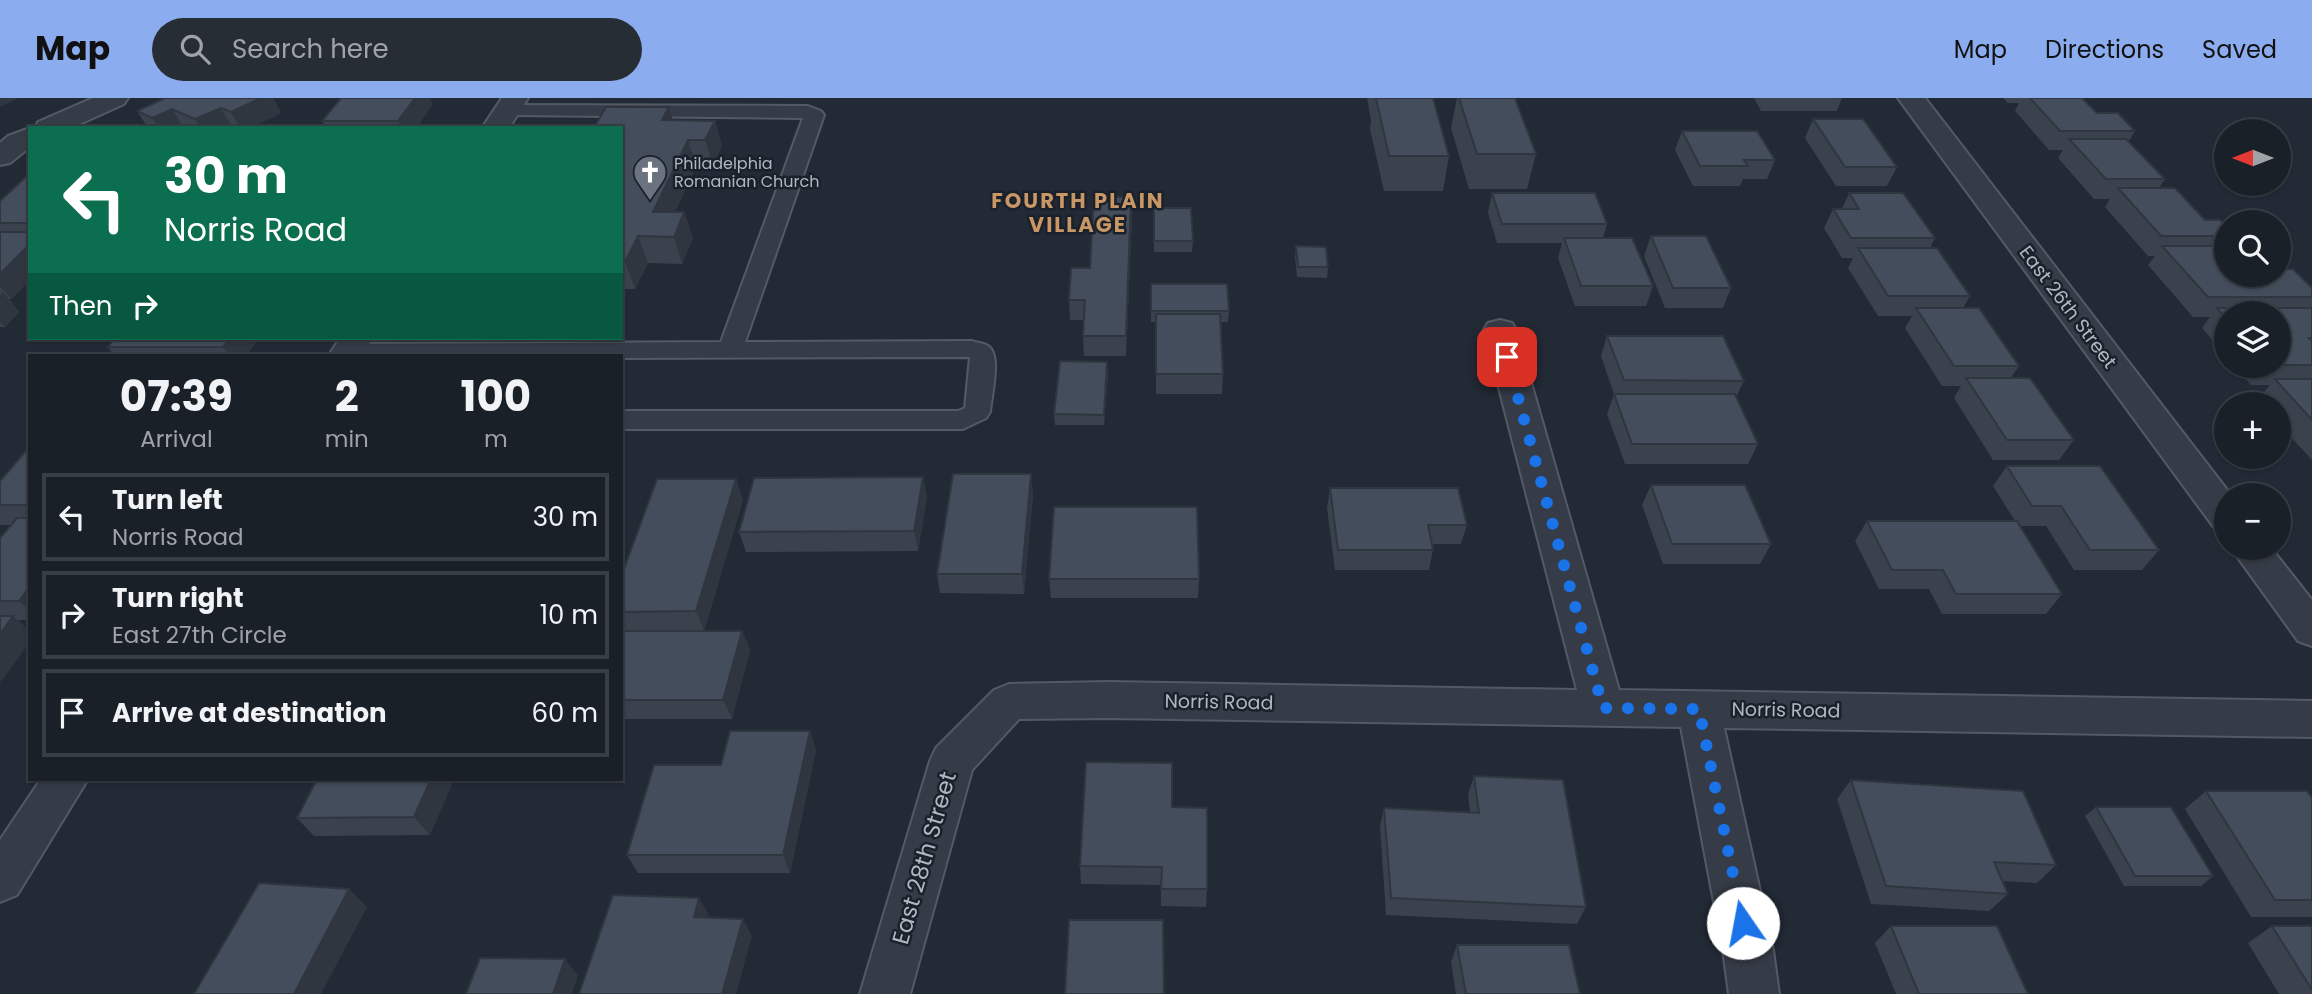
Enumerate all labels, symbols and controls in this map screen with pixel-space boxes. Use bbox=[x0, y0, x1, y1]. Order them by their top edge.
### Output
search box bbox=[152, 18, 642, 81]
text: Map bbox=[35, 25, 110, 72]
icon: search bbox=[176, 30, 214, 68]
text: Search here bbox=[232, 31, 389, 67]
text: Map bbox=[1954, 33, 2007, 66]
text: Directions bbox=[2045, 33, 2164, 66]
text: Saved bbox=[2202, 33, 2277, 66]
north arrow bbox=[2214, 119, 2291, 196]
map controls bbox=[2214, 119, 2291, 560]
text: 30 m bbox=[164, 142, 288, 210]
place label: Philadelphia Romanian Church bbox=[674, 152, 820, 193]
church icon: Philadelphia Romanian Church bbox=[631, 153, 669, 202]
icon: left bbox=[49, 154, 140, 245]
district label: FOURTH PLAIN VILLAGE bbox=[991, 186, 1165, 239]
text: Norris Road bbox=[164, 207, 347, 252]
button: search bbox=[2214, 210, 2291, 287]
street label: East 26th Street bbox=[2013, 240, 2123, 374]
icon: right bbox=[126, 287, 164, 325]
text: Then bbox=[49, 288, 112, 324]
button: layers bbox=[2214, 301, 2291, 378]
pin bbox=[1477, 327, 1537, 387]
icon: arrive bbox=[1488, 338, 1526, 376]
text: 07:39 bbox=[120, 367, 233, 426]
text: 2 bbox=[335, 367, 359, 426]
text: 100 bbox=[461, 367, 531, 426]
button: + bbox=[2214, 392, 2291, 469]
text: Arrival bbox=[140, 423, 213, 455]
text: min bbox=[325, 423, 369, 455]
text: m bbox=[484, 423, 508, 455]
text: Turn left bbox=[112, 482, 223, 518]
button: − bbox=[2214, 483, 2291, 560]
icon: left bbox=[53, 498, 91, 536]
text: 30 m bbox=[533, 499, 598, 535]
text: Norris Road bbox=[112, 521, 244, 553]
text: Turn right bbox=[112, 580, 244, 616]
icon: right bbox=[53, 596, 91, 634]
text: 10 m bbox=[540, 597, 598, 633]
text: East 27th Circle bbox=[112, 619, 287, 651]
street label: Norris Road bbox=[1164, 688, 1274, 716]
icon: arrive bbox=[53, 694, 91, 732]
text: Arrive at destination bbox=[112, 695, 387, 731]
text: 60 m bbox=[531, 695, 598, 731]
street label: Norris Road bbox=[1731, 696, 1841, 724]
street label: East 28th Street bbox=[884, 768, 964, 948]
position arrow bbox=[1706, 886, 1780, 960]

